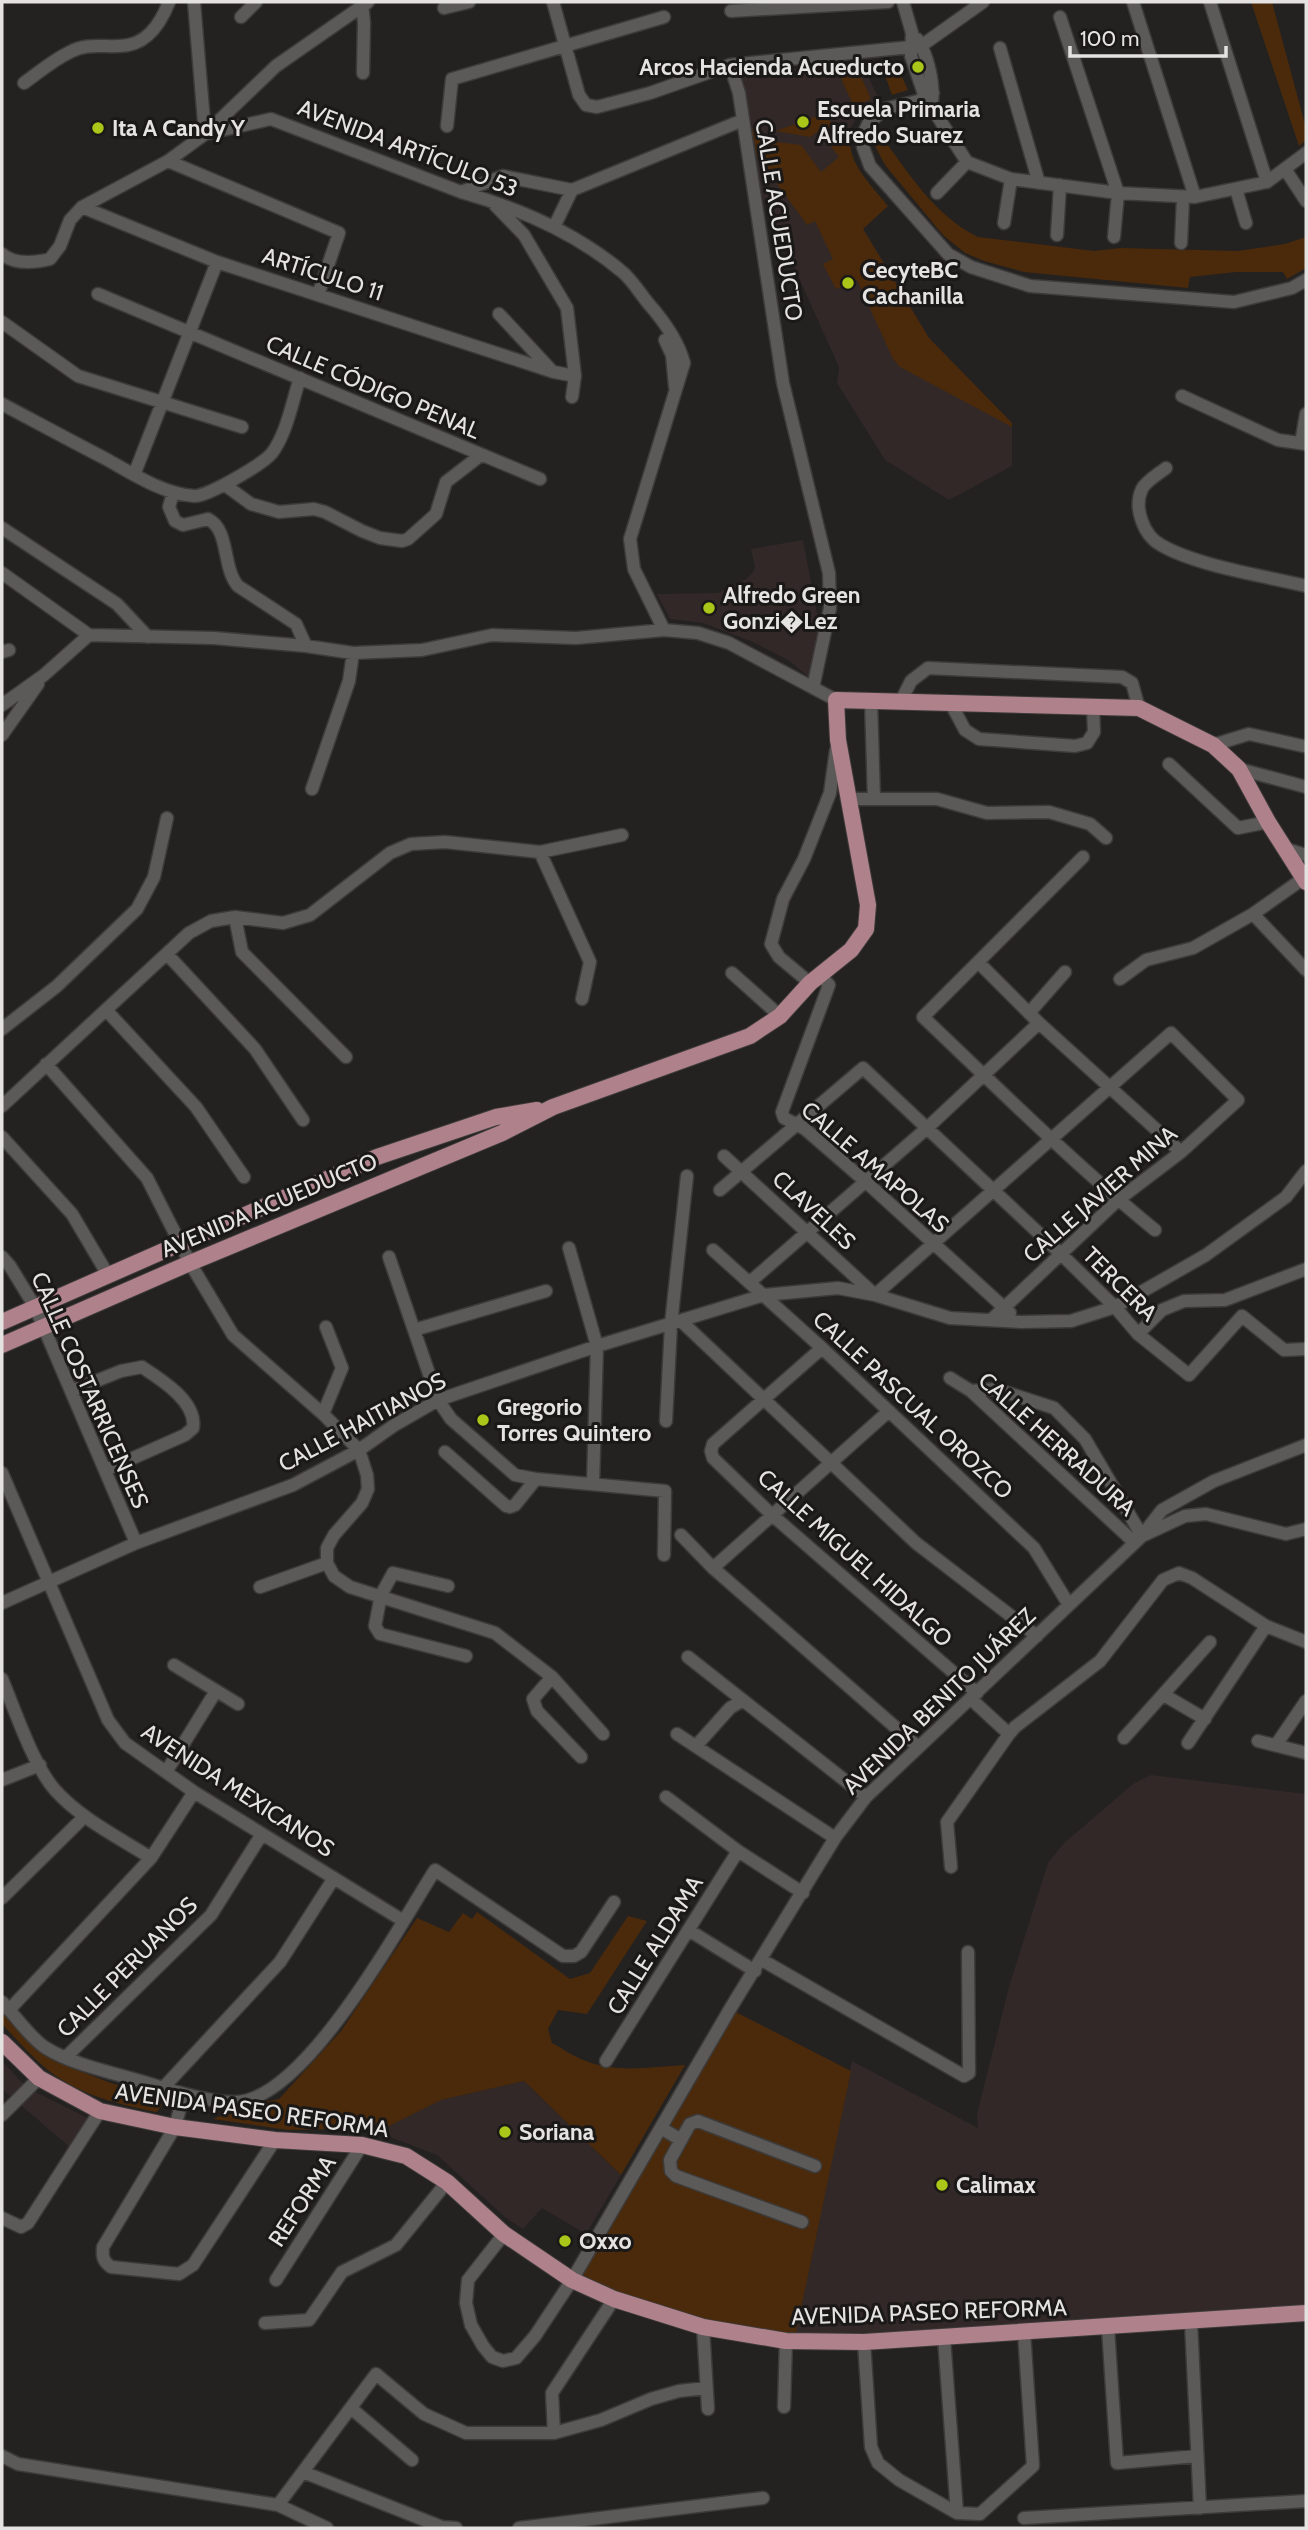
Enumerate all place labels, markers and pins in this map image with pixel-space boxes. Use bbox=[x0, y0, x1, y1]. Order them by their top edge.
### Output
place label: Arcos Hacienda Acueducto bbox=[639, 53, 904, 81]
marker: Arcos Hacienda Acueducto bbox=[910, 59, 926, 75]
place label: Escuela Primaria Alfredo Suarez bbox=[817, 95, 981, 149]
place label: Ita A Candy Y bbox=[112, 114, 246, 142]
marker: Escuela Primaria Alfredo Suarez bbox=[795, 114, 811, 130]
marker: Ita A Candy Y bbox=[90, 120, 106, 136]
place label: CecyteBC Cachanilla bbox=[862, 256, 964, 310]
marker: CecyteBC Cachanilla bbox=[840, 275, 856, 291]
place label: Alfredo Green Gonzi�Lez bbox=[723, 581, 860, 635]
marker: Alfredo Green Gonzi�Lez bbox=[701, 600, 717, 616]
place label: Gregorio Torres Quintero bbox=[497, 1393, 651, 1447]
marker: Gregorio Torres Quintero bbox=[475, 1412, 491, 1428]
place label: Soriana bbox=[519, 2118, 595, 2146]
marker: Soriana bbox=[497, 2124, 513, 2140]
place label: Calimax bbox=[956, 2171, 1036, 2199]
marker: Calimax bbox=[934, 2177, 950, 2193]
place label: Oxxo bbox=[579, 2227, 632, 2255]
marker: Oxxo bbox=[557, 2233, 573, 2249]

